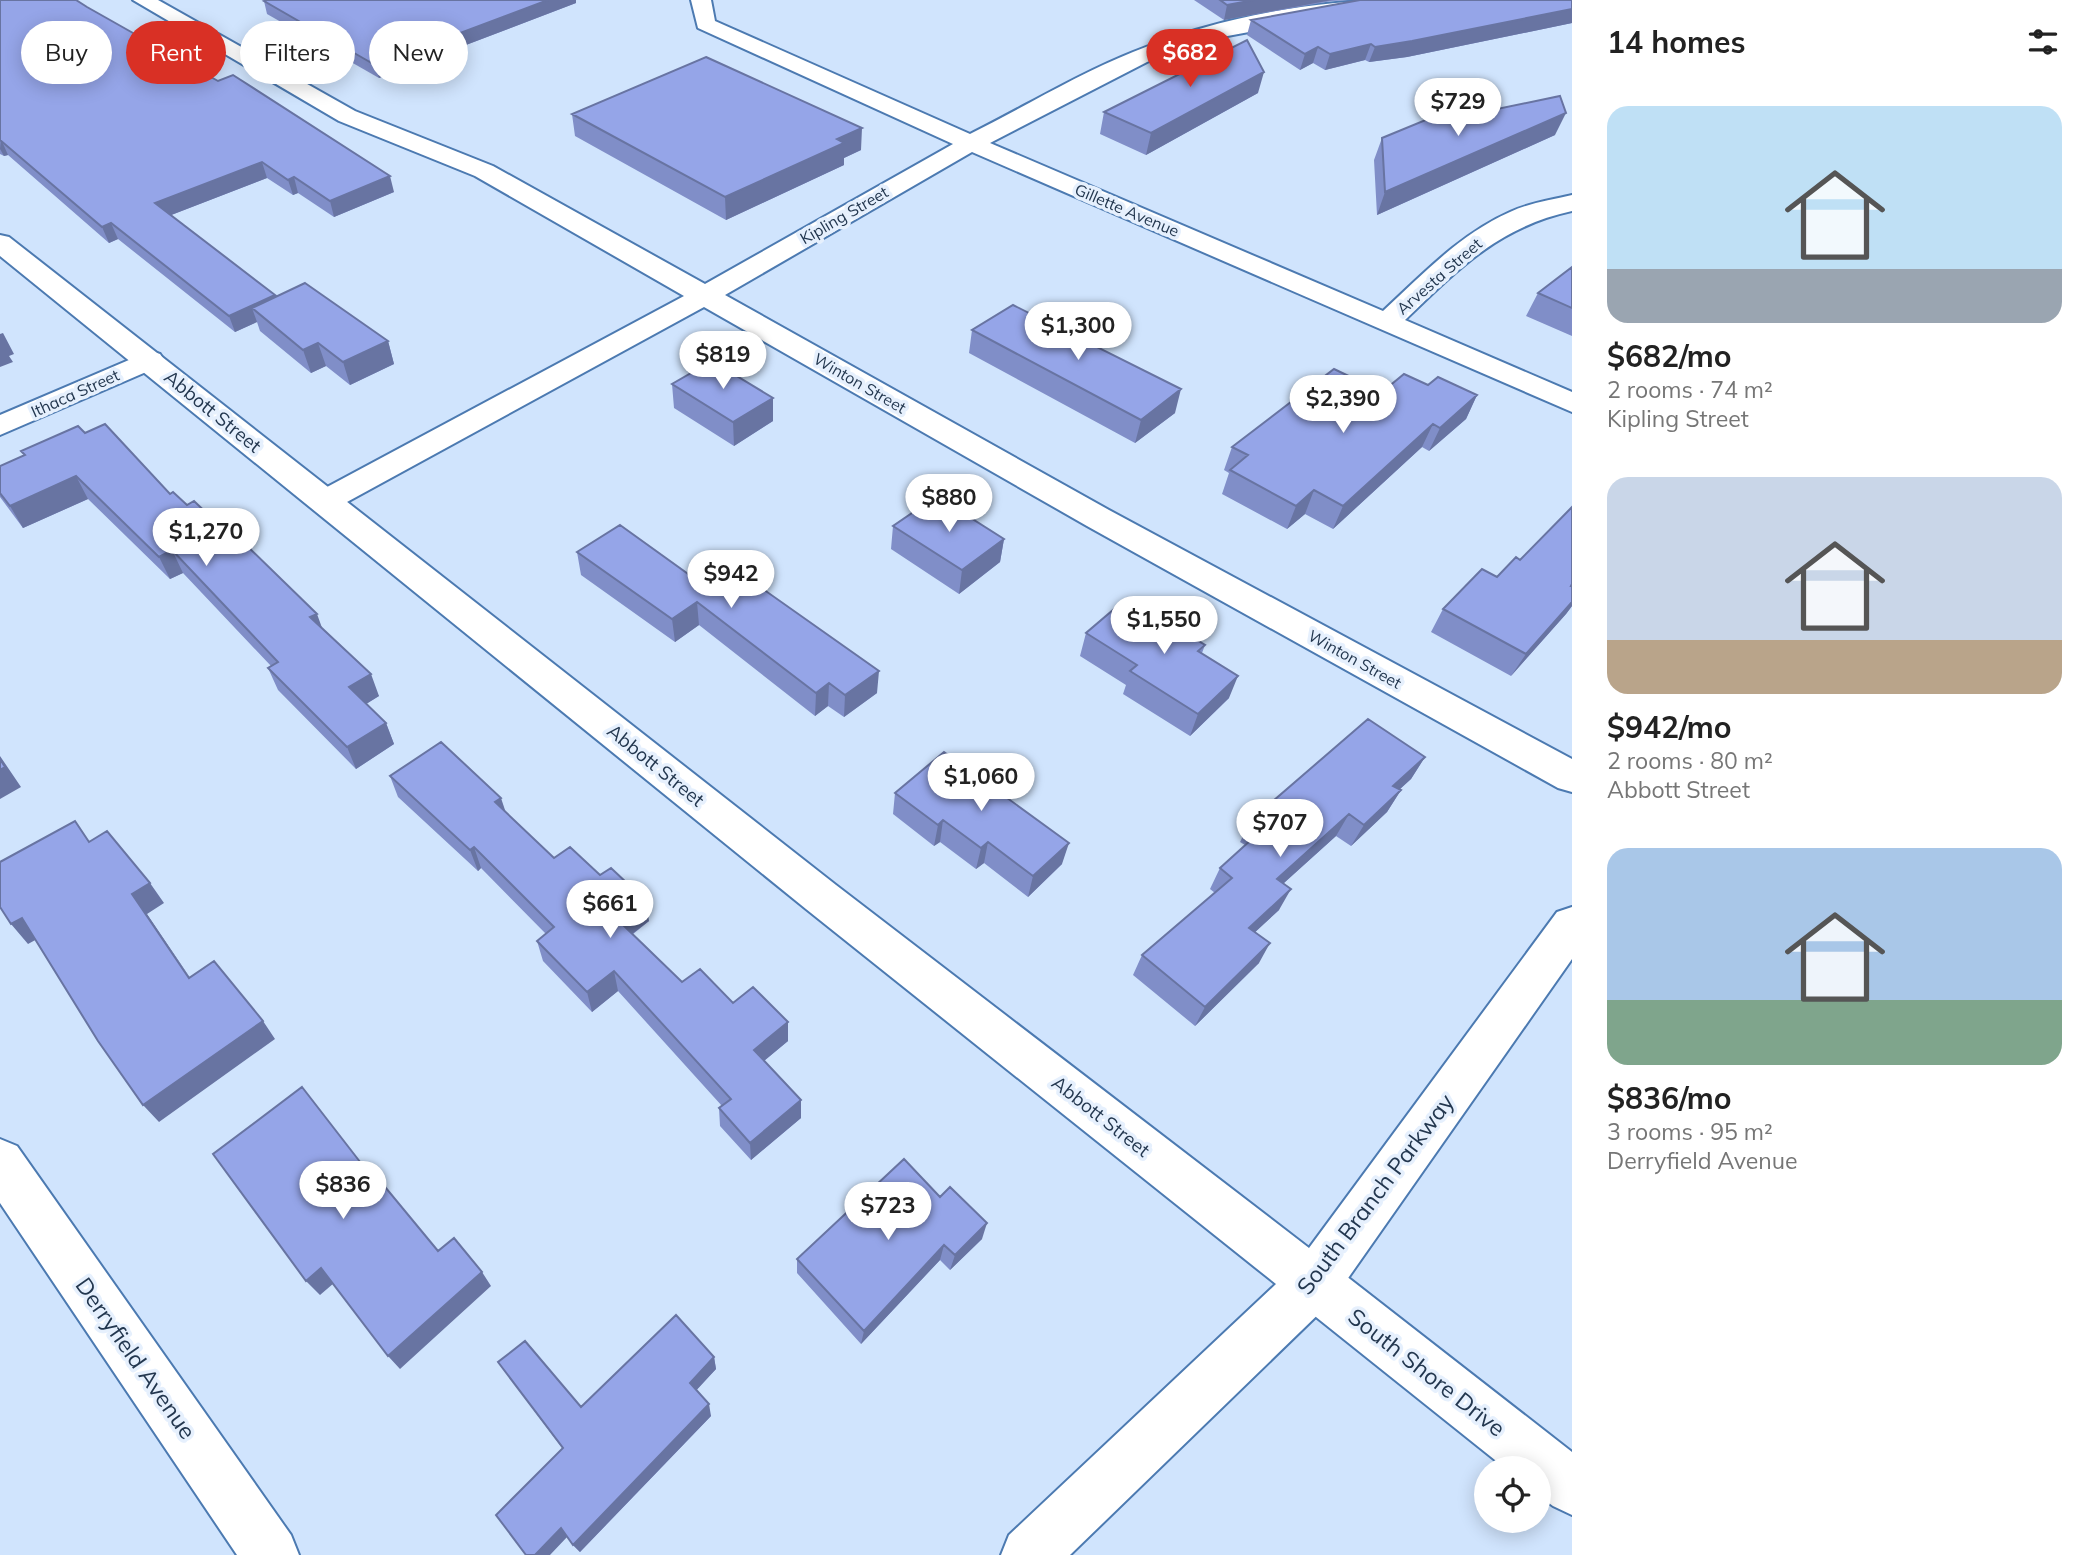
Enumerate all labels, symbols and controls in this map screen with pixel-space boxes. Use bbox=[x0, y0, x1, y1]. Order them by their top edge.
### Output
chip: Buy bbox=[21, 21, 112, 84]
chip: Rent bbox=[126, 21, 226, 84]
chip: Filters bbox=[240, 21, 355, 84]
chip: New bbox=[369, 21, 468, 84]
text: 14 homes bbox=[1607, 23, 1746, 61]
icon: filters bbox=[2024, 23, 2062, 61]
pin: $682 bbox=[1149, 29, 1231, 89]
text: $682 bbox=[1162, 37, 1218, 66]
pin: $729 bbox=[1417, 78, 1499, 138]
text: $729 bbox=[1430, 86, 1486, 115]
icon: home bbox=[1772, 152, 1898, 278]
street label: Gillette Avenue bbox=[1072, 179, 1182, 241]
street label: Kipling Street bbox=[796, 181, 892, 248]
street label: Arvesta Street bbox=[1392, 233, 1486, 319]
pin: $1,300 bbox=[1021, 302, 1135, 362]
text: $1,300 bbox=[1041, 310, 1115, 339]
pin: $819 bbox=[682, 332, 764, 391]
text: $682/mo bbox=[1607, 337, 1731, 375]
text: $819 bbox=[695, 339, 751, 368]
street label: Winton Street bbox=[810, 348, 910, 418]
street label: Ithaca Street bbox=[28, 364, 123, 421]
street label: Abbott Street bbox=[160, 365, 267, 458]
text: 2 rooms · 74 m² bbox=[1607, 375, 1773, 404]
pin: $2,390 bbox=[1286, 376, 1400, 435]
text: $2,390 bbox=[1306, 383, 1380, 412]
text: Kipling Street bbox=[1607, 404, 1749, 433]
pin: $880 bbox=[908, 475, 990, 534]
text: $880 bbox=[921, 482, 977, 511]
pin: $1,270 bbox=[149, 508, 263, 568]
text: $1,270 bbox=[169, 516, 243, 545]
icon: home bbox=[1772, 523, 1898, 649]
pin: $942 bbox=[690, 550, 772, 610]
text: $942 bbox=[703, 558, 759, 587]
pin: $1,550 bbox=[1107, 596, 1221, 656]
text: $1,550 bbox=[1127, 604, 1201, 633]
street label: Winton Street bbox=[1305, 625, 1405, 693]
text: $942/mo bbox=[1607, 708, 1731, 746]
street label: Abbott Street bbox=[603, 719, 710, 812]
text: 2 rooms · 80 m² bbox=[1607, 746, 1773, 775]
pin: $1,060 bbox=[924, 754, 1038, 813]
text: $1,060 bbox=[944, 761, 1018, 790]
text: Abbott Street bbox=[1607, 775, 1750, 804]
pin: $707 bbox=[1239, 800, 1321, 859]
text: $707 bbox=[1252, 807, 1308, 836]
pin: $661 bbox=[569, 880, 651, 940]
text: $661 bbox=[582, 888, 638, 917]
icon: home bbox=[1772, 894, 1898, 1020]
street label: Abbott Street bbox=[1047, 1070, 1155, 1162]
text: $836/mo bbox=[1607, 1079, 1731, 1117]
street label: South Branch Parkway bbox=[1290, 1088, 1460, 1300]
text: 3 rooms · 95 m² bbox=[1607, 1117, 1773, 1146]
text: Derryfield Avenue bbox=[1607, 1146, 1798, 1175]
pin: $836 bbox=[302, 1162, 384, 1221]
text: $836 bbox=[315, 1169, 371, 1198]
pin: $723 bbox=[847, 1182, 929, 1242]
text: $723 bbox=[860, 1190, 916, 1219]
street label: Derryfield Avenue bbox=[69, 1272, 203, 1444]
street label: South Shore Drive bbox=[1343, 1302, 1511, 1442]
map controls bbox=[1474, 1456, 1551, 1533]
button: locate bbox=[1474, 1456, 1551, 1533]

